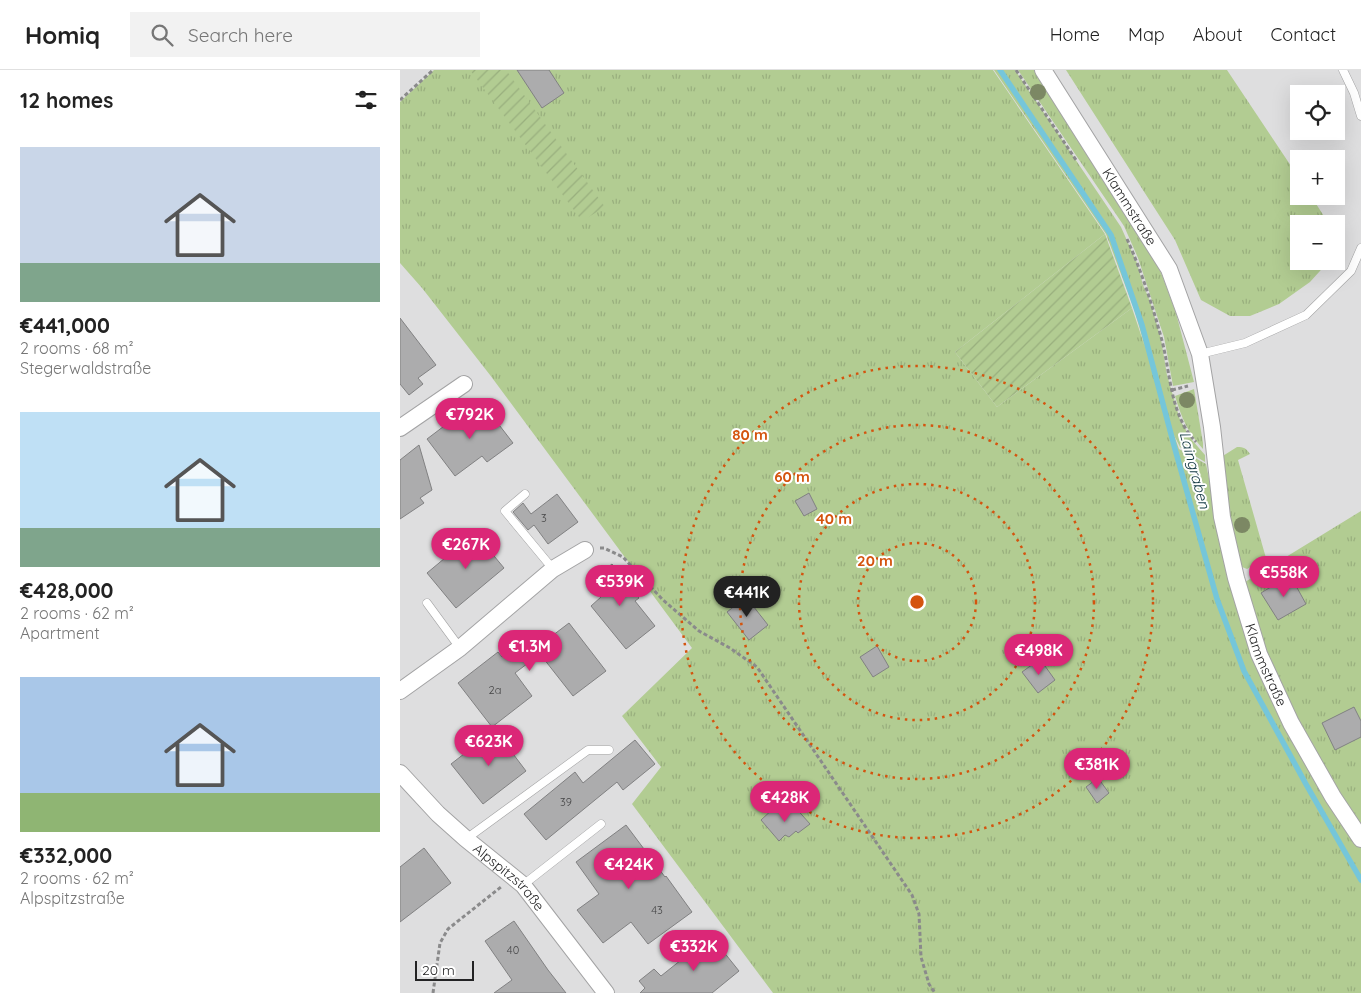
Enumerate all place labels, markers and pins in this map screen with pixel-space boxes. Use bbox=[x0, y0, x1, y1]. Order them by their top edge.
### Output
pin: €792K bbox=[435, 398, 505, 440]
pin: €267K bbox=[431, 528, 501, 570]
pin: €558K bbox=[1249, 556, 1319, 598]
pin: €539K bbox=[585, 564, 655, 607]
pin: €441K bbox=[712, 576, 782, 618]
centre of rings bbox=[908, 593, 926, 611]
pin: €1.3M bbox=[495, 630, 565, 672]
pin: €498K bbox=[1004, 634, 1074, 676]
pin: €623K bbox=[454, 724, 524, 767]
pin: €381K bbox=[1062, 748, 1132, 790]
pin: €428K bbox=[750, 780, 820, 823]
pin: €424K bbox=[594, 848, 664, 890]
pin: €332K bbox=[659, 930, 729, 972]

